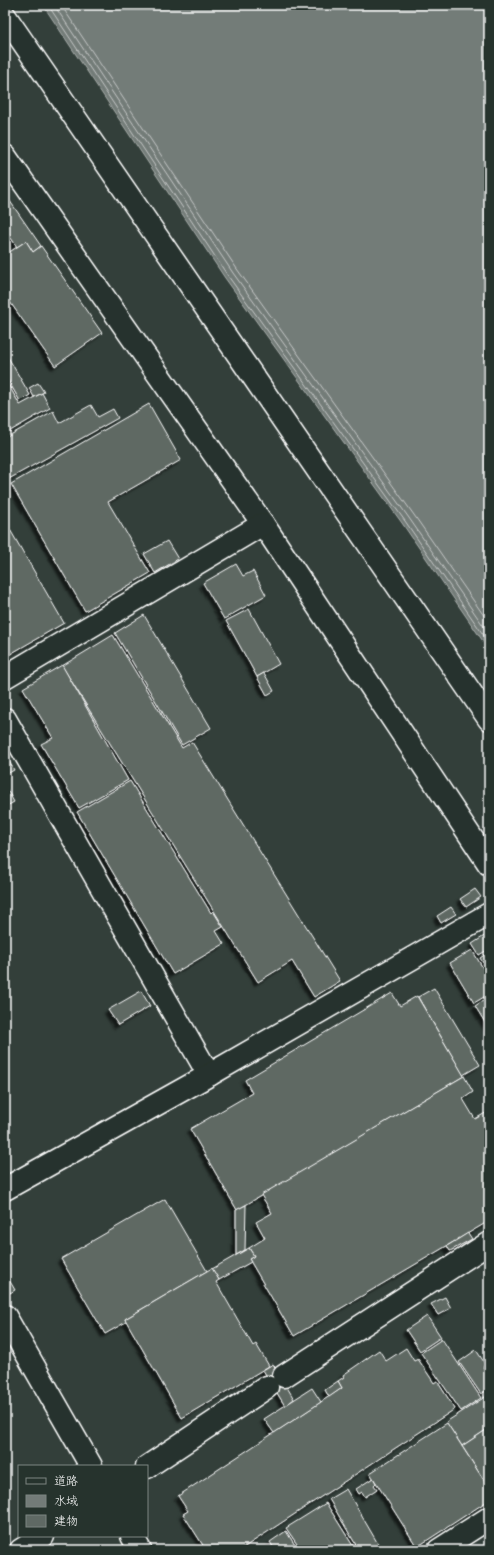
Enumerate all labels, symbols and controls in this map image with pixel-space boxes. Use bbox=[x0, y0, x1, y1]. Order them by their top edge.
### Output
legend bbox=[18, 1465, 148, 1537]
text: 道路 bbox=[54, 1472, 78, 1489]
text: 水域 bbox=[54, 1492, 78, 1509]
text: 建物 bbox=[54, 1512, 78, 1529]

